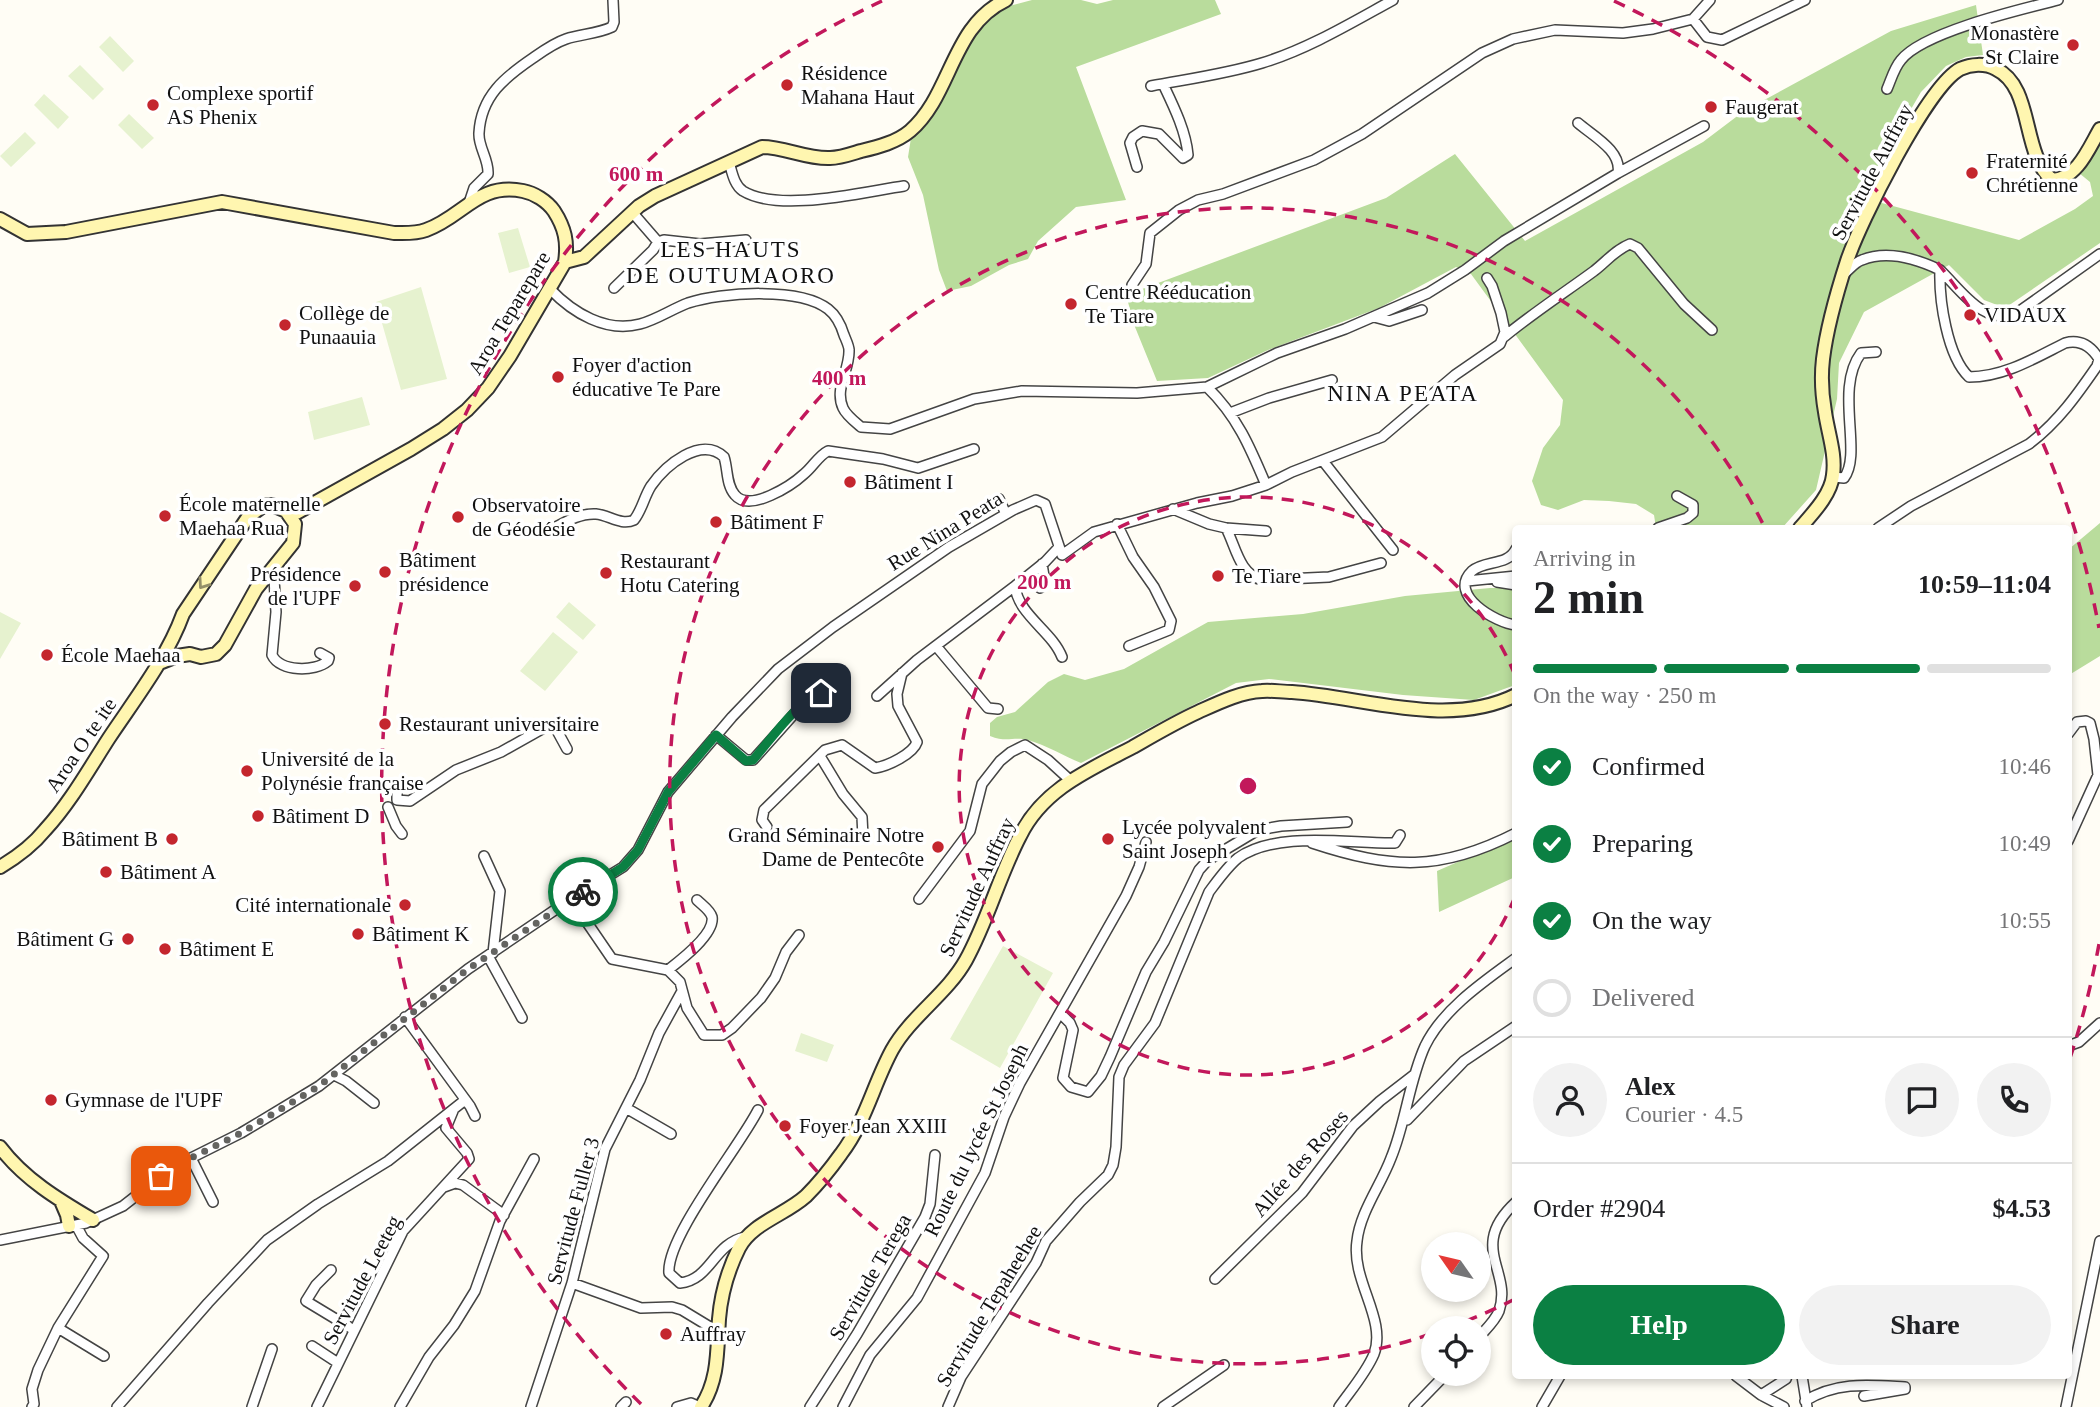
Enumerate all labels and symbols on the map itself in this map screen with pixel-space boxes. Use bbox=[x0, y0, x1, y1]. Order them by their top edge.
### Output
place label: Monastère St Claire bbox=[1970, 21, 2059, 69]
marker: Monastère St Claire bbox=[2065, 37, 2081, 53]
place label: Résidence Mahana Haut bbox=[801, 61, 915, 109]
marker: Résidence Mahana Haut bbox=[779, 77, 795, 93]
place label: Complexe sportif AS Phenix bbox=[167, 81, 313, 129]
place label: Faugerat bbox=[1725, 95, 1799, 119]
marker: Complexe sportif AS Phenix bbox=[145, 97, 161, 113]
marker: Faugerat bbox=[1703, 99, 1719, 115]
street label: Servitude Auffray bbox=[1826, 99, 1918, 244]
place label: Fraternité Chrétienne bbox=[1986, 149, 2078, 197]
text: 600 m bbox=[609, 162, 664, 186]
marker: Fraternité Chrétienne bbox=[1964, 165, 1980, 181]
district label: LES HAUTS DE OUTUMAORO bbox=[626, 237, 836, 288]
street label: Aroa Teparepare bbox=[463, 247, 555, 379]
place label: Centre Rééducation Te Tiare bbox=[1085, 280, 1252, 328]
marker: Centre Rééducation Te Tiare bbox=[1063, 296, 1079, 312]
place label: Collège de Punaauia bbox=[299, 301, 389, 349]
place label: VIDAUX bbox=[1984, 303, 2067, 327]
marker: VIDAUX bbox=[1962, 307, 1978, 323]
marker: Collège de Punaauia bbox=[277, 317, 293, 333]
place label: Foyer d'action éducative Te Pare bbox=[572, 353, 721, 401]
text: 400 m bbox=[812, 366, 867, 390]
marker: Foyer d'action éducative Te Pare bbox=[550, 369, 566, 385]
district label: NINA PEATA bbox=[1327, 381, 1479, 406]
place label: Bâtiment I bbox=[864, 470, 953, 494]
marker: Bâtiment I bbox=[842, 474, 858, 490]
street label: Rue Nina Peata bbox=[883, 486, 1007, 576]
place label: École maternelle Maehaa Rua bbox=[179, 492, 321, 540]
place label: Observatoire de Géodésie bbox=[472, 493, 580, 541]
marker: École maternelle Maehaa Rua bbox=[157, 508, 173, 524]
marker: Observatoire de Géodésie bbox=[450, 509, 466, 525]
place label: Bâtiment F bbox=[730, 510, 824, 534]
marker: Bâtiment F bbox=[708, 514, 724, 530]
place label: Bâtiment présidence bbox=[399, 548, 489, 596]
place label: Restaurant Hotu Catering bbox=[620, 549, 740, 597]
place label: Présidence de l'UPF bbox=[250, 562, 341, 610]
marker: Bâtiment présidence bbox=[377, 564, 393, 580]
place label: Te Tiare bbox=[1232, 564, 1301, 588]
marker: Restaurant Hotu Catering bbox=[598, 565, 614, 581]
marker: Te Tiare bbox=[1210, 568, 1226, 584]
text: 200 m bbox=[1017, 570, 1072, 594]
one-way arrow bbox=[199, 576, 211, 589]
marker: Présidence de l'UPF bbox=[347, 578, 363, 594]
place label: École Maehaa bbox=[61, 643, 181, 667]
marker: École Maehaa bbox=[39, 647, 55, 663]
pin bbox=[791, 663, 851, 723]
street label: Aroa O te ite bbox=[41, 693, 121, 797]
place label: Restaurant universitaire bbox=[399, 712, 599, 736]
marker: Restaurant universitaire bbox=[377, 716, 393, 732]
place label: Université de la Polynésie française bbox=[261, 747, 424, 795]
marker: Université de la Polynésie française bbox=[239, 763, 255, 779]
centre of rings bbox=[1236, 774, 1260, 798]
place label: Bâtiment D bbox=[272, 804, 369, 828]
marker: Bâtiment D bbox=[250, 808, 266, 824]
street label: Servitude Auffray bbox=[934, 813, 1020, 960]
place label: Lycée polyvalent Saint Joseph bbox=[1122, 815, 1266, 863]
place label: Grand Séminaire Notre Dame de Pentecôte bbox=[728, 823, 924, 871]
place label: Bâtiment B bbox=[62, 827, 158, 851]
marker: Bâtiment B bbox=[164, 831, 180, 847]
marker: Lycée polyvalent Saint Joseph bbox=[1100, 831, 1116, 847]
marker: Grand Séminaire Notre Dame de Pentecôte bbox=[930, 839, 946, 855]
courier bbox=[548, 857, 618, 927]
place label: Bâtiment A bbox=[120, 860, 217, 884]
marker: Bâtiment A bbox=[98, 864, 114, 880]
place label: Cité internationale bbox=[235, 893, 391, 917]
marker: Cité internationale bbox=[397, 897, 413, 913]
place label: Bâtiment K bbox=[372, 922, 469, 946]
marker: Bâtiment K bbox=[350, 926, 366, 942]
place label: Bâtiment G bbox=[17, 927, 114, 951]
marker: Bâtiment G bbox=[120, 931, 136, 947]
place label: Bâtiment E bbox=[179, 937, 274, 961]
marker: Bâtiment E bbox=[157, 941, 173, 957]
street label: Route du lycée St Joseph bbox=[919, 1039, 1033, 1240]
place label: Gymnase de l'UPF bbox=[65, 1088, 223, 1112]
marker: Gymnase de l'UPF bbox=[43, 1092, 59, 1108]
street label: Allée des Roses bbox=[1247, 1105, 1353, 1221]
place label: Foyer Jean XXIII bbox=[799, 1114, 947, 1138]
marker: Foyer Jean XXIII bbox=[777, 1118, 793, 1134]
street label: Servitude Fuller 3 bbox=[542, 1135, 604, 1287]
pin bbox=[131, 1146, 191, 1206]
street label: Servitude Terega bbox=[824, 1209, 916, 1345]
street label: Servitude Leeteg bbox=[318, 1211, 406, 1349]
street label: Servitude Tepaheehee bbox=[931, 1221, 1047, 1391]
north arrow bbox=[1421, 1232, 1491, 1302]
place label: Auffray bbox=[680, 1322, 747, 1346]
marker: Auffray bbox=[658, 1326, 674, 1342]

